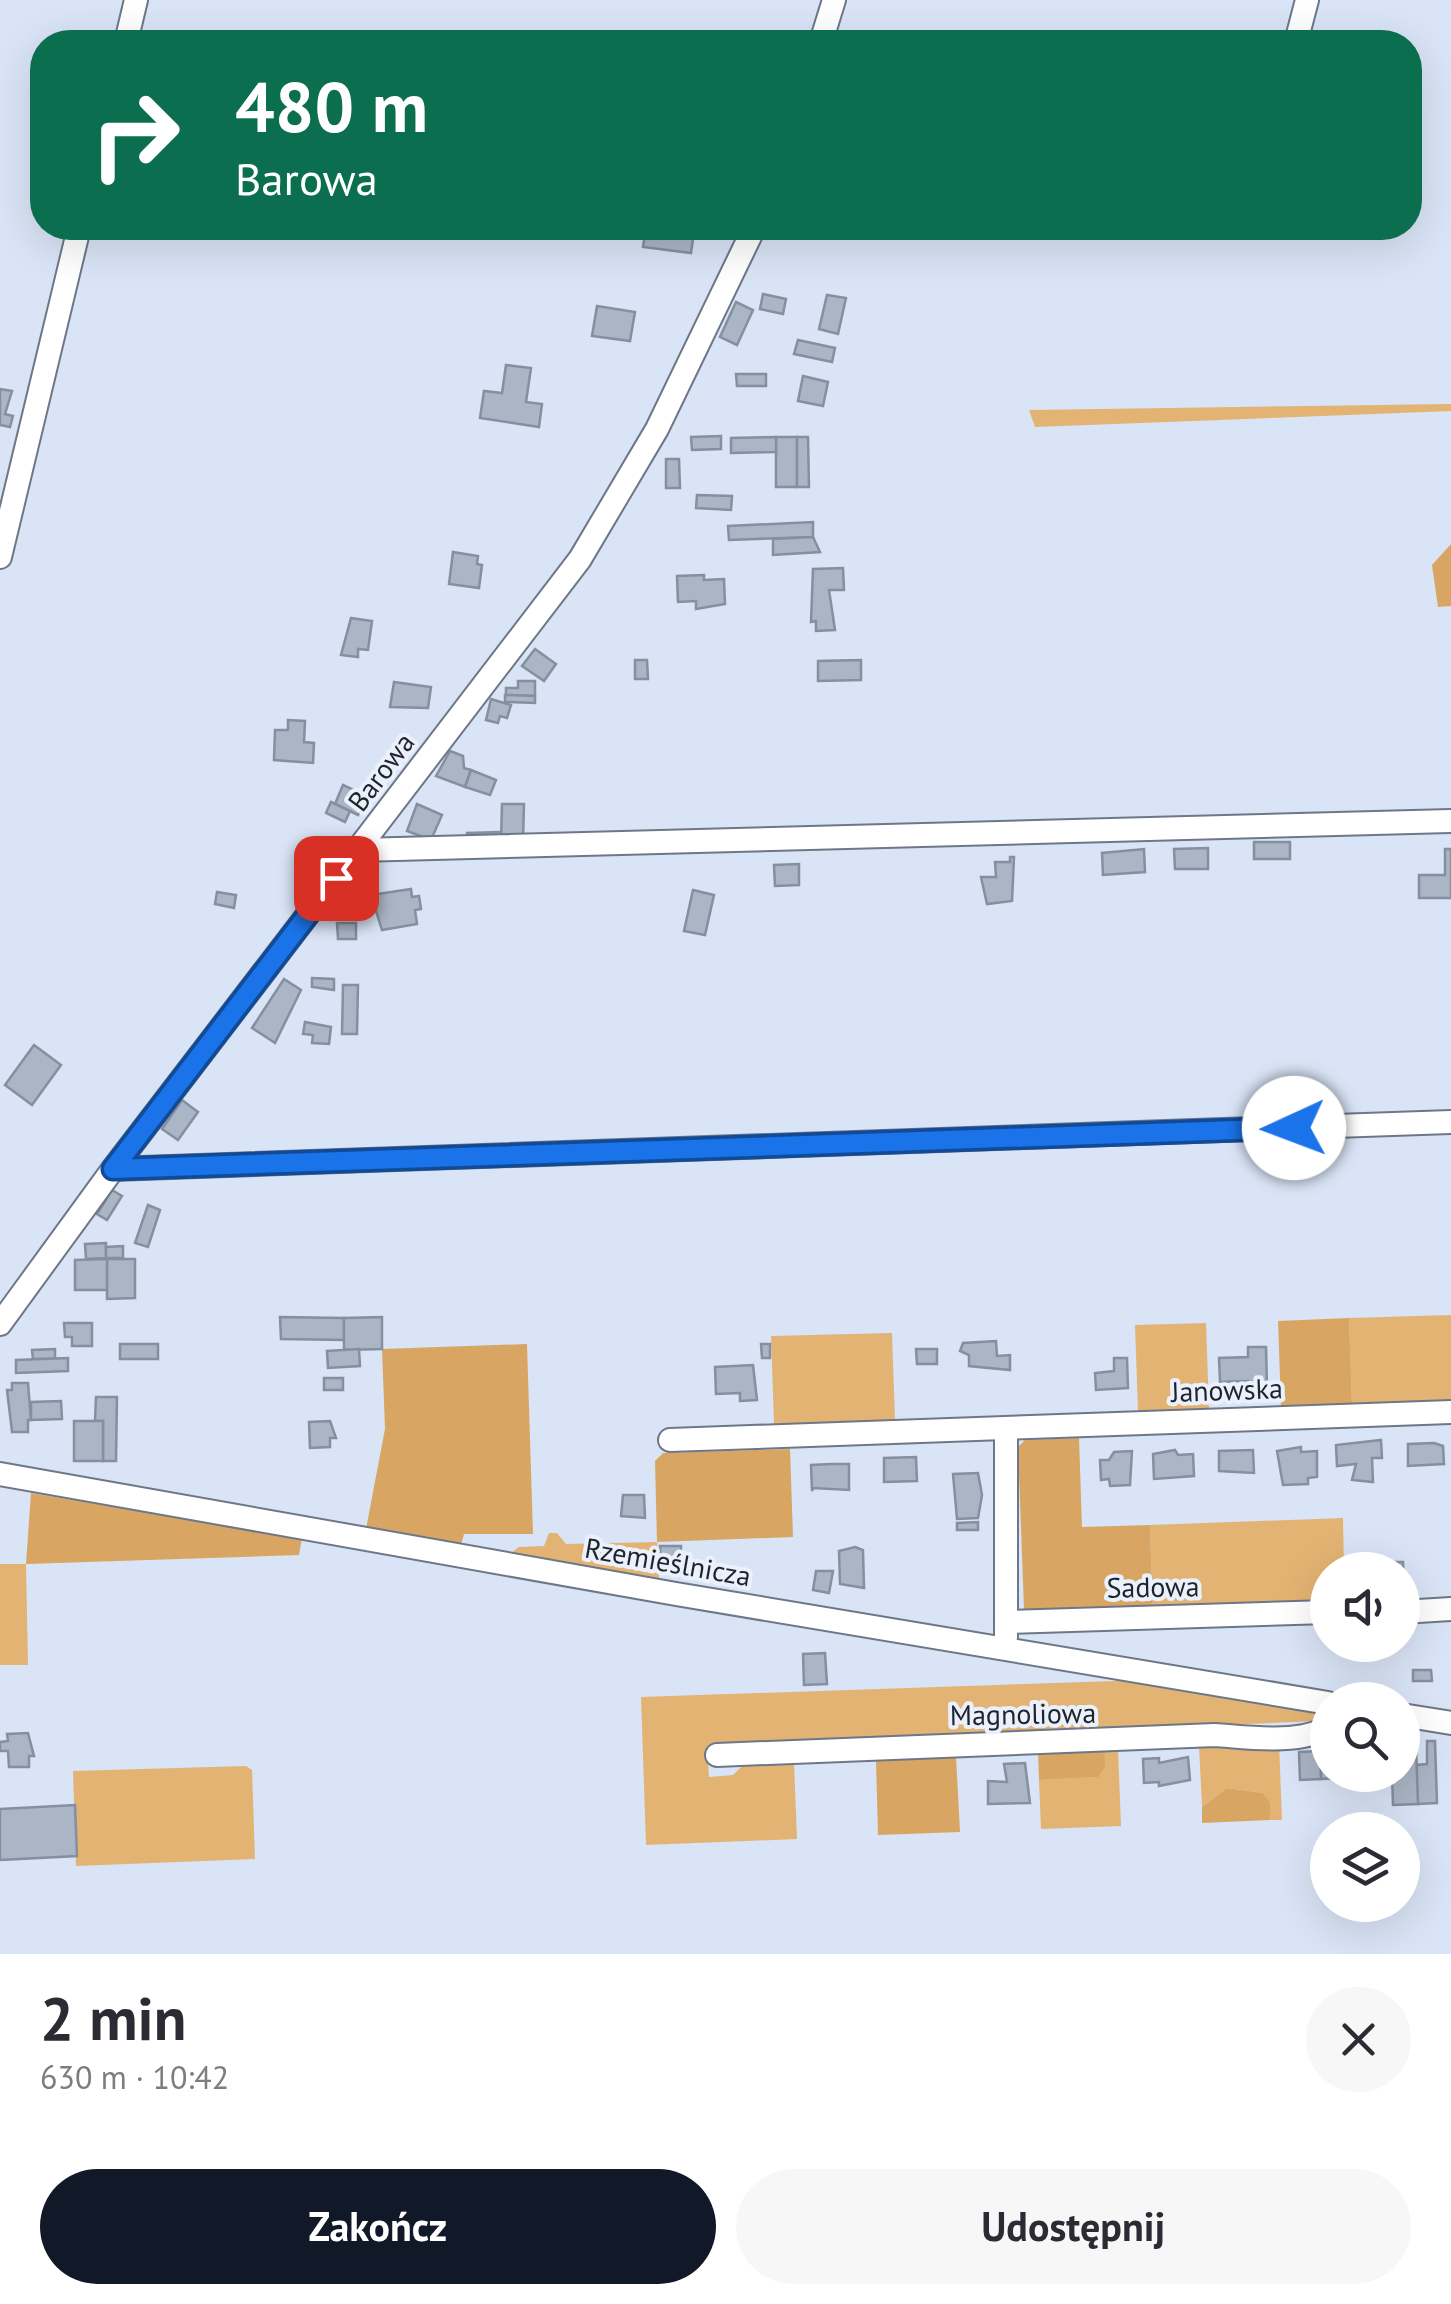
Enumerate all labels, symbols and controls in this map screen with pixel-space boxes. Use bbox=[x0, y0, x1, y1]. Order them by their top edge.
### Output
text: 480 m bbox=[235, 61, 428, 151]
icon: right bbox=[70, 70, 200, 200]
text: Barowa bbox=[235, 149, 378, 207]
street label: Barowa bbox=[339, 725, 422, 818]
pin bbox=[294, 836, 379, 921]
icon: arrive bbox=[309, 851, 364, 906]
position arrow bbox=[1242, 1076, 1346, 1180]
street label: Janowska bbox=[1170, 1369, 1283, 1410]
street label: Rzemieślnicza bbox=[582, 1529, 754, 1594]
map controls bbox=[1310, 1552, 1420, 1922]
button: sound bbox=[1310, 1552, 1420, 1662]
street label: Sadowa bbox=[1106, 1567, 1200, 1606]
button: search bbox=[1310, 1682, 1420, 1792]
street label: Magnoliowa bbox=[950, 1694, 1096, 1733]
button: layers bbox=[1310, 1812, 1420, 1922]
text: 2 min bbox=[40, 1979, 186, 2057]
button: close bbox=[1306, 1987, 1411, 2092]
text: 630 m · 10:42 bbox=[40, 2056, 229, 2098]
button: Zakończ bbox=[40, 2169, 716, 2284]
button: Udostępnij bbox=[736, 2169, 1411, 2284]

